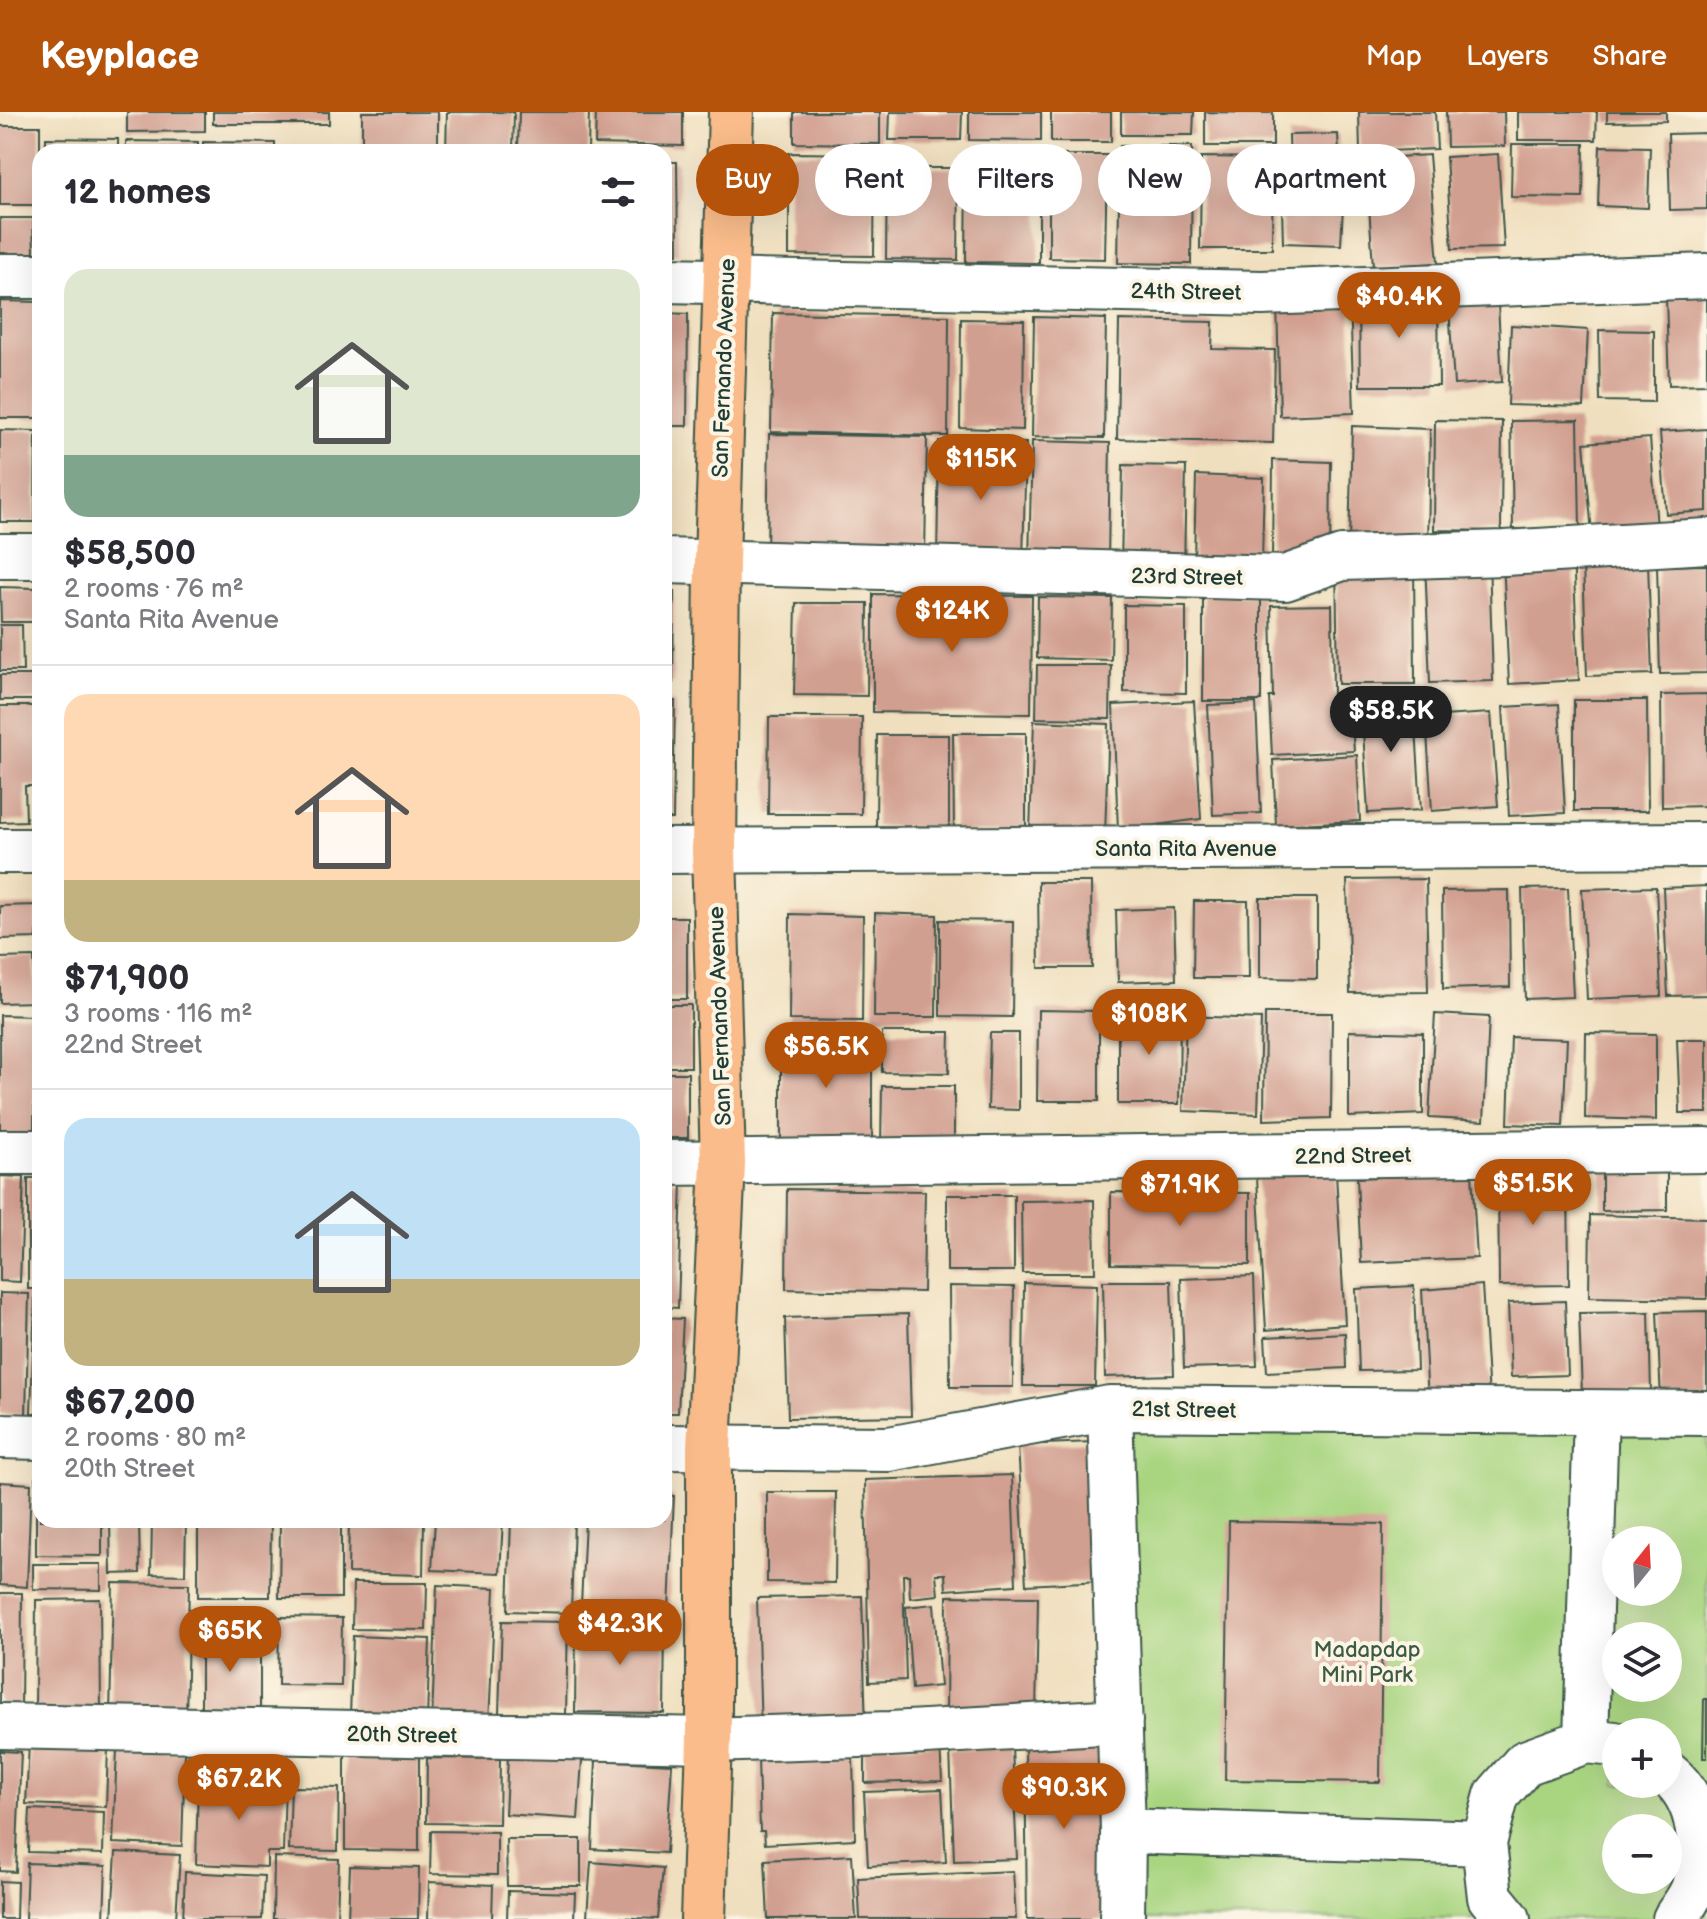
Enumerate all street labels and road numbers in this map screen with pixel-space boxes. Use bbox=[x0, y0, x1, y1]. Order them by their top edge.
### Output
street label: San Fernando Avenue bbox=[707, 258, 742, 478]
street label: 24th Street bbox=[1130, 278, 1242, 307]
street label: 23rd Street bbox=[1131, 563, 1243, 592]
street label: Santa Rita Avenue bbox=[1095, 836, 1277, 863]
street label: San Fernando Avenue bbox=[703, 906, 738, 1126]
street label: 22nd Street bbox=[1294, 1142, 1412, 1171]
street label: 21st Street bbox=[1131, 1396, 1237, 1425]
street label: 20th Street bbox=[346, 1721, 458, 1750]

